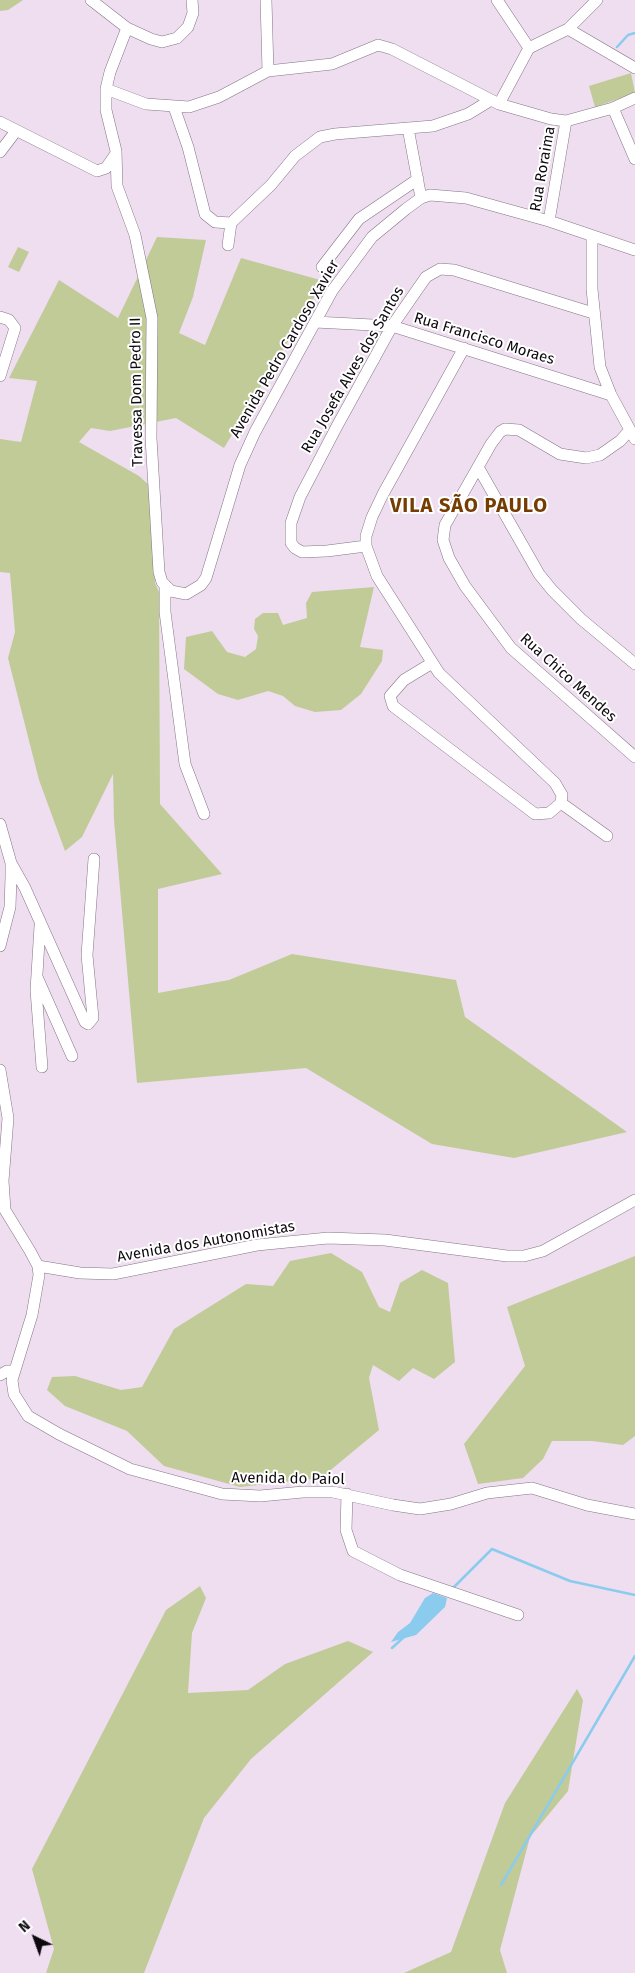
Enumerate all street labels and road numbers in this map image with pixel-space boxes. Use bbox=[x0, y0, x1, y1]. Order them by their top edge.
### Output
street label: Rua Roraima bbox=[527, 125, 559, 213]
street label: Avenida Pedro Cardoso Xavier bbox=[227, 257, 343, 441]
street label: Rua Josefa Alves dos Santos bbox=[298, 283, 408, 457]
street label: Rua Francisco Moraes bbox=[412, 309, 556, 369]
street label: Travessa Dom Pedro II bbox=[127, 317, 147, 467]
street label: Rua Chico Mendes bbox=[516, 630, 620, 726]
street label: Avenida dos Autonomistas bbox=[116, 1217, 296, 1267]
street label: Avenida do Paiol bbox=[231, 1469, 345, 1489]

